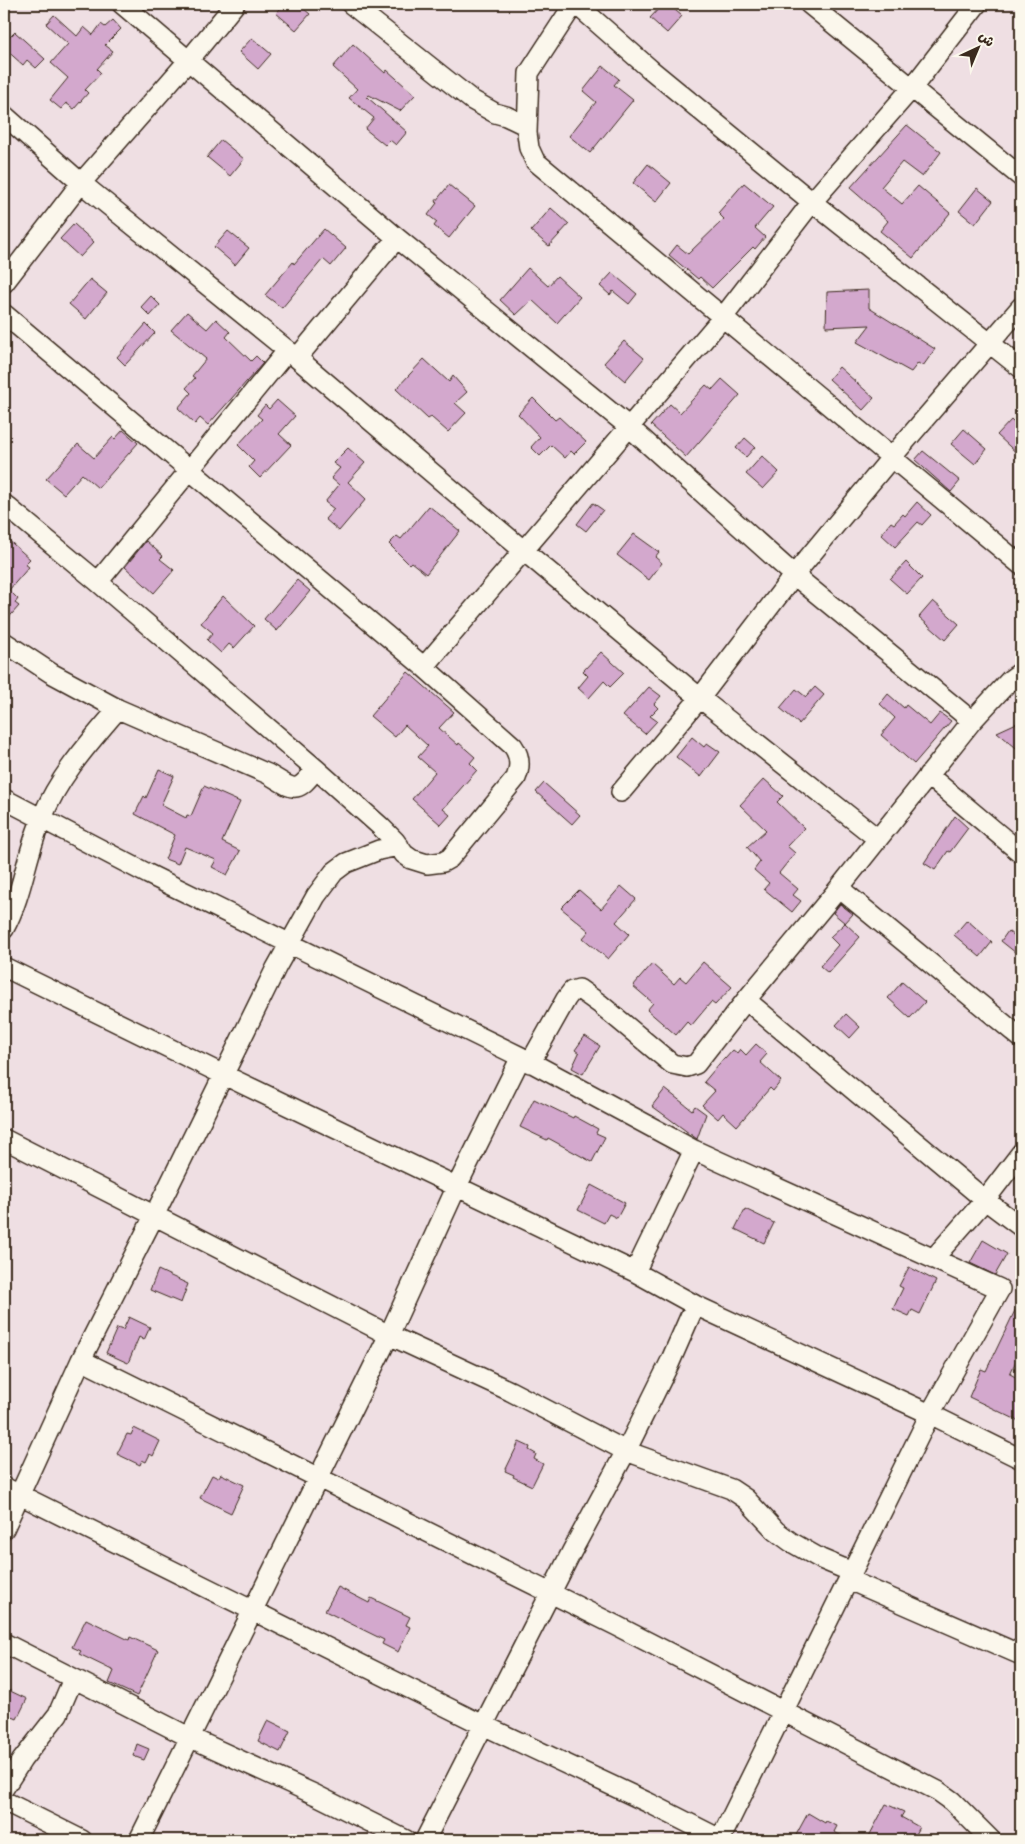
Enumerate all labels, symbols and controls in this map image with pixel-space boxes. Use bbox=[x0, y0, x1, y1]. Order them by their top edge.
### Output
north arrow bbox=[952, 22, 1002, 72]
text: ش bbox=[973, 27, 999, 53]

